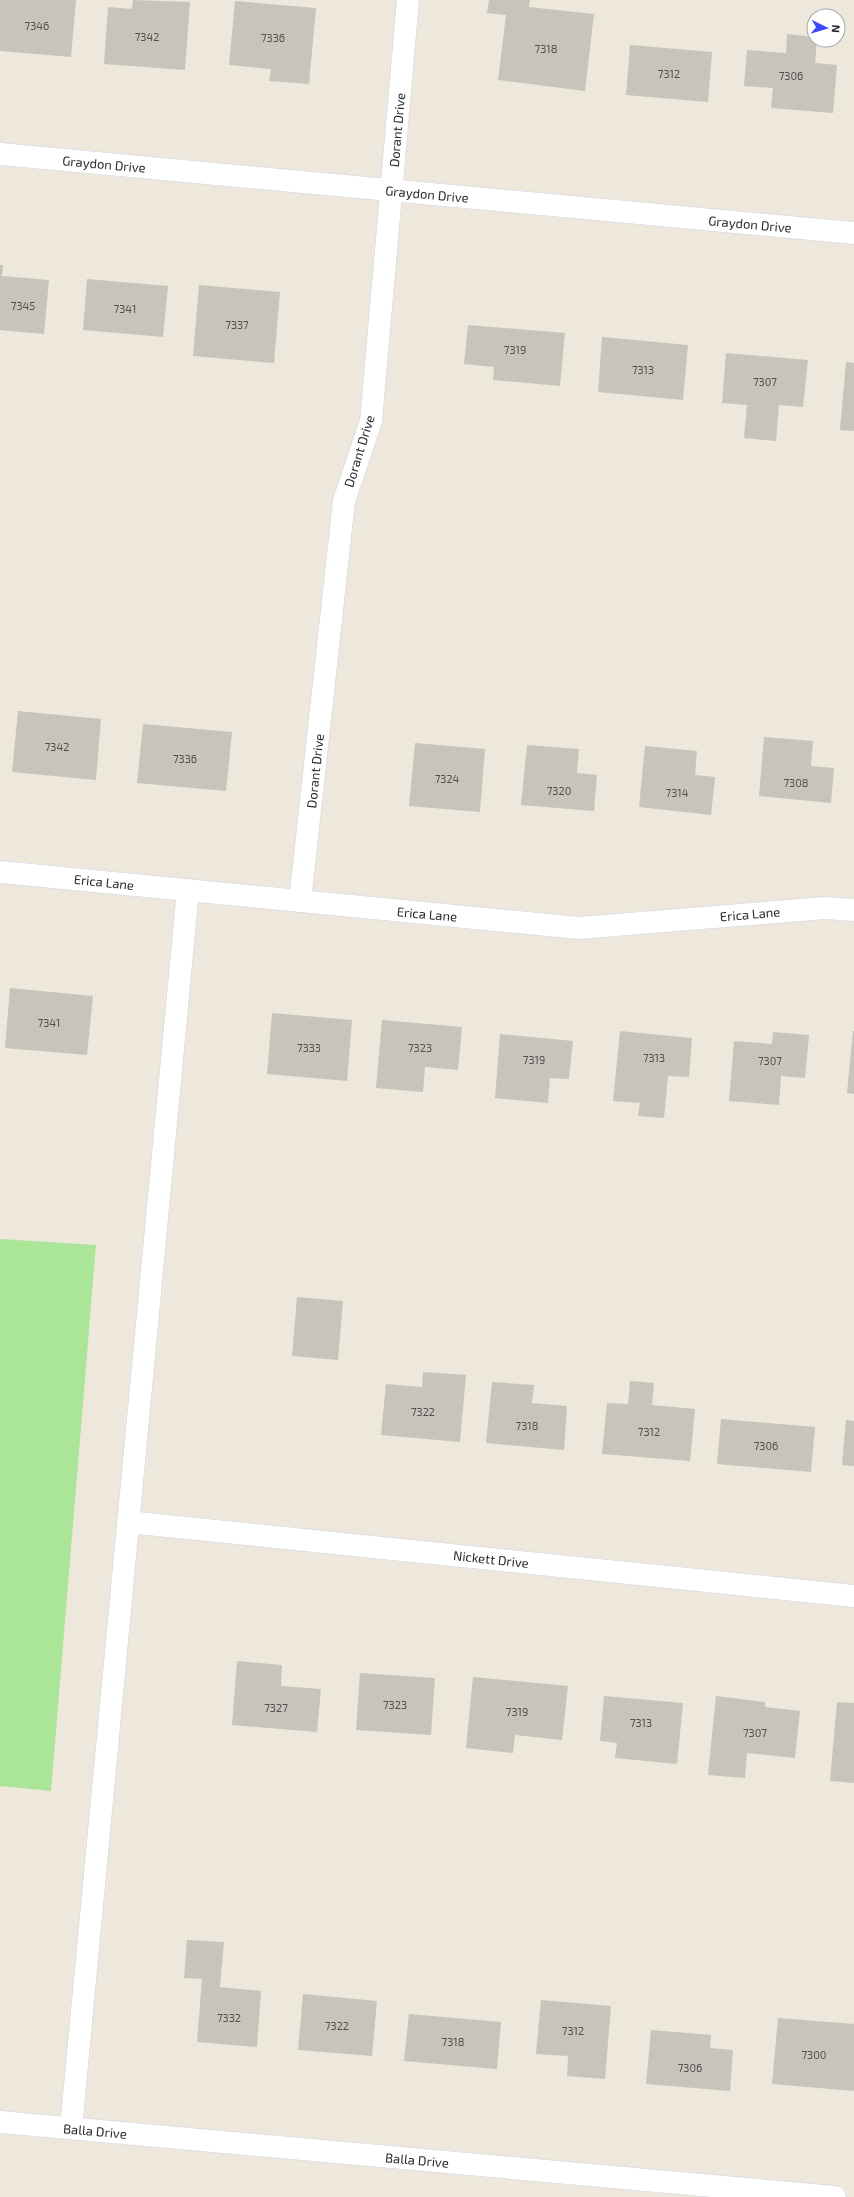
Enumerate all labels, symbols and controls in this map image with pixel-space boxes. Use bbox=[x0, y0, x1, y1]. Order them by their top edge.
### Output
north arrow bbox=[806, 8, 846, 48]
house number: 7346 bbox=[25, 19, 49, 32]
text: N bbox=[830, 24, 843, 33]
house number: 7342 bbox=[135, 30, 159, 43]
house number: 7336 bbox=[261, 31, 285, 44]
house number: 7318 bbox=[535, 42, 557, 55]
house number: 7312 bbox=[658, 67, 680, 80]
house number: 7306 bbox=[779, 69, 803, 82]
street label: Dorant Drive bbox=[386, 92, 408, 168]
street label: Graydon Drive bbox=[62, 152, 146, 176]
street label: Graydon Drive bbox=[385, 182, 469, 206]
street label: Graydon Drive bbox=[708, 212, 792, 236]
house number: 7345 bbox=[11, 299, 35, 312]
house number: 7341 bbox=[114, 302, 136, 315]
house number: 7337 bbox=[225, 318, 249, 331]
house number: 7319 bbox=[504, 343, 526, 356]
house number: 7313 bbox=[632, 363, 654, 376]
house number: 7307 bbox=[753, 375, 777, 388]
street label: Dorant Drive bbox=[340, 413, 378, 489]
street label: Dorant Drive bbox=[303, 733, 327, 809]
house number: 7342 bbox=[45, 740, 69, 753]
house number: 7336 bbox=[173, 752, 197, 765]
house number: 7324 bbox=[435, 772, 460, 785]
house number: 7308 bbox=[783, 776, 809, 789]
house number: 7320 bbox=[547, 784, 571, 797]
house number: 7314 bbox=[666, 786, 689, 799]
street label: Erica Lane bbox=[73, 871, 135, 893]
street label: Erica Lane bbox=[396, 903, 458, 925]
street label: Erica Lane bbox=[719, 903, 781, 925]
house number: 7341 bbox=[38, 1016, 60, 1029]
house number: 7333 bbox=[297, 1041, 321, 1054]
house number: 7323 bbox=[408, 1041, 432, 1054]
house number: 7313 bbox=[643, 1051, 665, 1064]
house number: 7319 bbox=[523, 1053, 545, 1066]
house number: 7307 bbox=[758, 1054, 782, 1067]
house number: 7322 bbox=[411, 1405, 435, 1418]
house number: 7318 bbox=[516, 1419, 538, 1432]
house number: 7312 bbox=[638, 1425, 660, 1438]
house number: 7306 bbox=[754, 1439, 778, 1452]
street label: Nickett Drive bbox=[452, 1547, 530, 1571]
house number: 7323 bbox=[383, 1698, 407, 1711]
house number: 7327 bbox=[264, 1701, 288, 1714]
house number: 7319 bbox=[506, 1705, 528, 1718]
house number: 7313 bbox=[630, 1716, 652, 1729]
house number: 7307 bbox=[743, 1726, 767, 1739]
house number: 7332 bbox=[217, 2011, 241, 2024]
house number: 7322 bbox=[325, 2019, 349, 2032]
house number: 7312 bbox=[562, 2024, 584, 2037]
house number: 7318 bbox=[442, 2035, 464, 2048]
house number: 7300 bbox=[801, 2048, 827, 2061]
house number: 7306 bbox=[678, 2061, 702, 2074]
street label: Balla Drive bbox=[63, 2120, 127, 2142]
street label: Balla Drive bbox=[385, 2149, 449, 2171]

